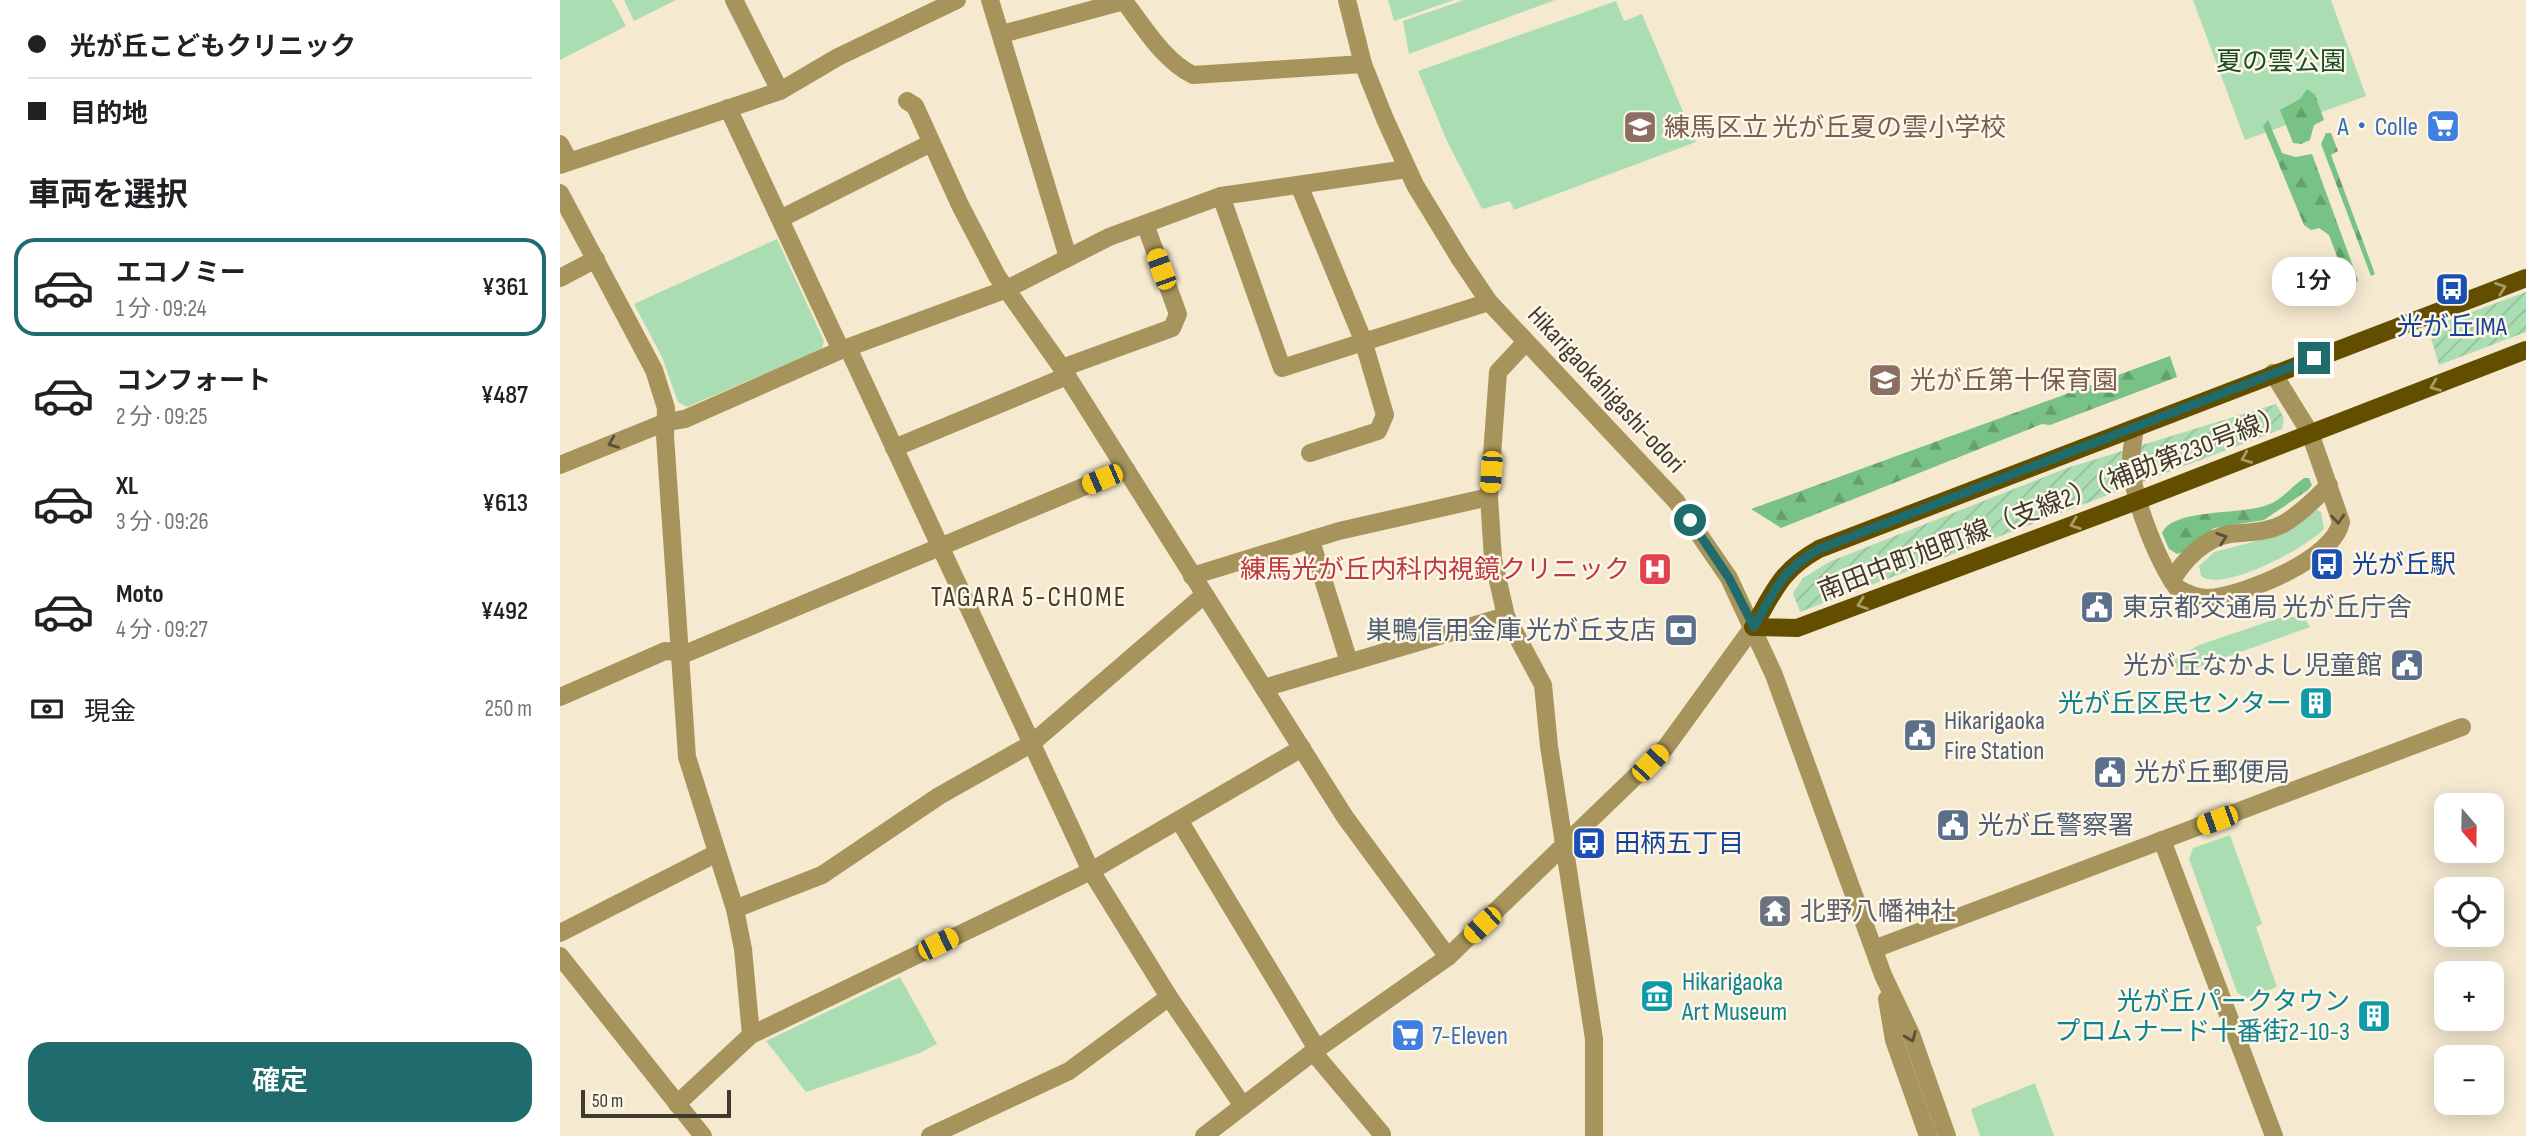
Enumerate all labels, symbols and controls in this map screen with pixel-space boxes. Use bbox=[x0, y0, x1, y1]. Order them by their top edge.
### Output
text: 光が丘こどもクリニック bbox=[70, 32, 356, 63]
park label: 夏の雲公園 bbox=[2216, 47, 2346, 78]
text: 目的地 bbox=[70, 99, 148, 130]
supermarket icon: A・Colle bbox=[2424, 107, 2462, 145]
school or university icon: 練馬区立 光が丘夏の雲小学校 bbox=[1621, 108, 1659, 146]
place label: A・Colle bbox=[2337, 112, 2418, 143]
place label: 練馬区立 光が丘夏の雲小学校 bbox=[1664, 113, 2006, 144]
text: 車両を選択 bbox=[28, 176, 188, 215]
car bbox=[1144, 246, 1179, 292]
icon: car bbox=[32, 256, 95, 319]
callout: 1 分 bbox=[2272, 256, 2356, 306]
text: エコノミー bbox=[116, 258, 246, 289]
text: 1 分 bbox=[2296, 267, 2332, 295]
bus stop icon: 光が丘IMA bbox=[2433, 270, 2471, 308]
text: ¥361 bbox=[482, 272, 528, 303]
one-way arrow bbox=[2494, 282, 2506, 296]
text: 1 分 · 09:24 bbox=[116, 295, 206, 323]
street label: Hikarigaokahigashi-odori bbox=[1521, 300, 1691, 480]
place label: 光が丘IMA bbox=[2397, 312, 2508, 343]
route end bbox=[2298, 342, 2330, 374]
school or university icon: 光が丘第十保育園 bbox=[1866, 361, 1904, 399]
icon: car bbox=[32, 364, 95, 427]
text: コンフォート bbox=[116, 366, 271, 397]
place label: 光が丘第十保育園 bbox=[1910, 366, 2118, 397]
one-way arrow bbox=[2430, 377, 2442, 391]
text: ¥487 bbox=[481, 380, 528, 411]
street label: 南田中町旭町線（支線2）（補助第230号線） bbox=[1814, 401, 2291, 608]
text: 2 分 · 09:25 bbox=[116, 403, 208, 431]
one-way arrow bbox=[608, 435, 620, 449]
one-way arrow bbox=[2241, 449, 2253, 463]
car bbox=[1480, 450, 1503, 494]
car bbox=[1079, 461, 1126, 497]
text: XL bbox=[116, 471, 138, 502]
icon: car bbox=[32, 472, 95, 535]
text: ¥613 bbox=[482, 488, 528, 519]
route start bbox=[1674, 504, 1706, 536]
text: 3 分 · 09:26 bbox=[116, 508, 209, 536]
one-way arrow bbox=[2330, 514, 2345, 525]
one-way arrow bbox=[2070, 516, 2082, 530]
one-way arrow bbox=[2216, 532, 2228, 546]
bus stop icon: 光が丘駅 bbox=[2308, 545, 2346, 583]
hospital icon: 練馬光が丘内科内視鏡クリニック bbox=[1636, 550, 1674, 588]
place label: 光が丘駅 bbox=[2352, 550, 2456, 581]
place label: 練馬光が丘内科内視鏡クリニック bbox=[1240, 555, 1630, 586]
text: Moto bbox=[116, 579, 164, 610]
icon: car bbox=[32, 580, 95, 643]
district label: TAGARA 5-CHOME bbox=[931, 581, 1127, 614]
public building icon: 東京都交通局 光が丘庁舎 bbox=[2078, 588, 2116, 626]
place label: 東京都交通局 光が丘庁舎 bbox=[2122, 593, 2412, 624]
one-way arrow bbox=[1857, 595, 1869, 609]
text: ¥492 bbox=[480, 596, 528, 627]
bank icon: 巣鴨信用金庫 光が丘支店 bbox=[1662, 611, 1700, 649]
text: 4 分 · 09:27 bbox=[116, 616, 208, 644]
place label: 巣鴨信用金庫 光が丘支店 bbox=[1366, 616, 1656, 647]
public building icon: 光が丘なかよし児童館 bbox=[2388, 646, 2426, 684]
place label: 光が丘なかよし児童館 bbox=[2123, 651, 2382, 682]
building icon: 光が丘区民センター bbox=[2297, 684, 2335, 722]
place label: 光が丘区民センター bbox=[2058, 689, 2292, 720]
icon: cash bbox=[28, 690, 66, 728]
text: 250 m bbox=[485, 695, 532, 723]
text: 現金 bbox=[84, 697, 136, 728]
place label: Hikarigaoka Fire Station bbox=[1944, 706, 2045, 767]
public building icon: Hikarigaoka Fire Station bbox=[1901, 716, 1939, 754]
car bbox=[1628, 741, 1673, 785]
public building icon: 光が丘郵便局 bbox=[2091, 753, 2129, 791]
place label: 光が丘郵便局 bbox=[2134, 758, 2290, 789]
north arrow bbox=[2434, 793, 2504, 863]
map controls bbox=[2434, 793, 2504, 1115]
car bbox=[2194, 803, 2241, 837]
public building icon: 光が丘警察署 bbox=[1934, 806, 1972, 844]
place label: 光が丘警察署 bbox=[1978, 811, 2134, 842]
bus stop icon: 田柄五丁目 bbox=[1570, 824, 1608, 862]
place label: 田柄五丁目 bbox=[1614, 829, 1744, 860]
button: locate bbox=[2434, 877, 2504, 947]
temple icon: 北野八幡神社 bbox=[1756, 892, 1794, 930]
place label: 北野八幡神社 bbox=[1800, 897, 1956, 928]
car bbox=[1460, 903, 1505, 947]
car bbox=[915, 925, 962, 963]
button: + bbox=[2434, 961, 2504, 1031]
place label: Hikarigaoka Art Museum bbox=[1681, 967, 1787, 1028]
museum icon: Hikarigaoka Art Museum bbox=[1638, 977, 1676, 1015]
place label: 光が丘パークタウン プロムナード十番街2-10-3 bbox=[2055, 987, 2350, 1048]
building icon: 光が丘パークタウン プロムナード十番街2-10-3 bbox=[2355, 997, 2393, 1035]
supermarket icon: 7-Eleven bbox=[1389, 1016, 1427, 1054]
place label: 7-Eleven bbox=[1432, 1021, 1508, 1052]
one-way arrow bbox=[1903, 1030, 1917, 1042]
button: 確定 bbox=[28, 1042, 532, 1122]
button: − bbox=[2434, 1045, 2504, 1115]
scale bar bbox=[581, 1087, 732, 1119]
text: 50 m bbox=[592, 1090, 623, 1113]

